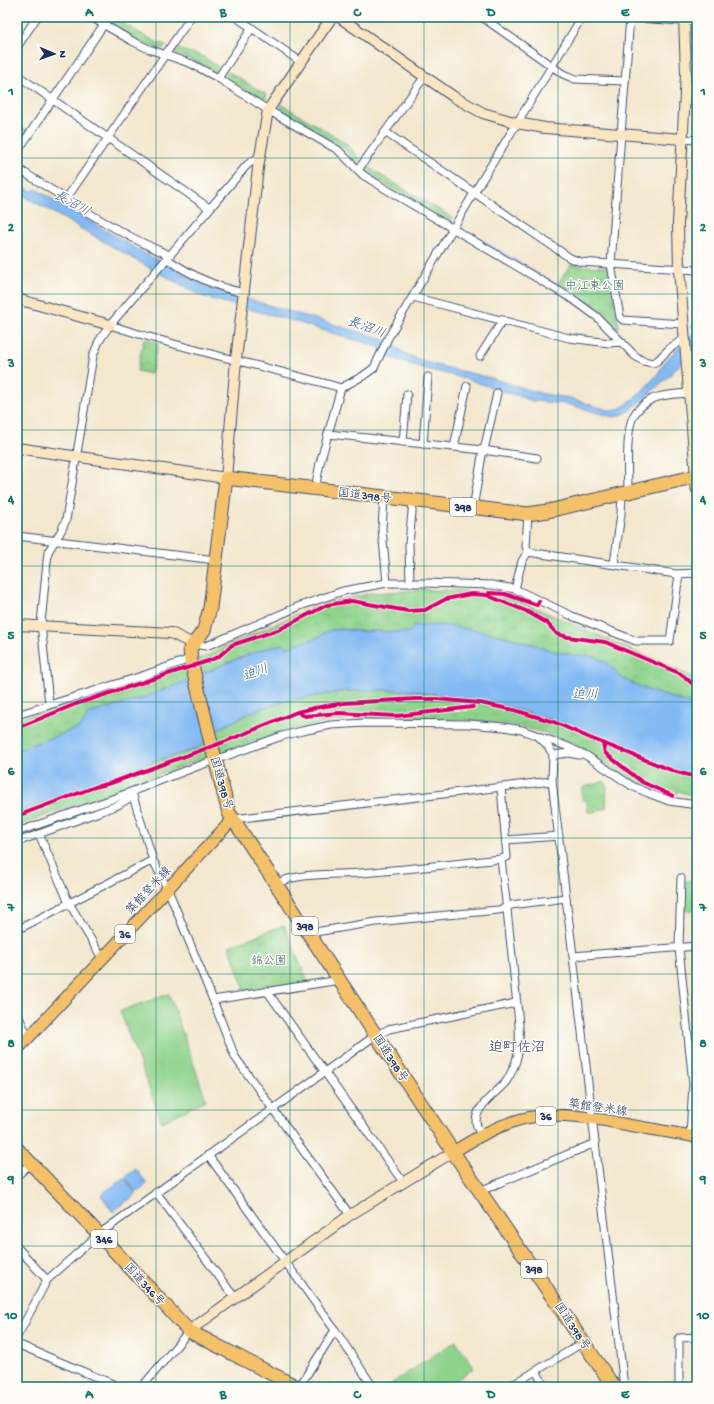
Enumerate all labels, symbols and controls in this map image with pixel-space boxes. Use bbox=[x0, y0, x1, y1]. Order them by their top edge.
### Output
text: A bbox=[84, 6, 94, 21]
text: B bbox=[219, 6, 228, 21]
text: C bbox=[352, 6, 362, 21]
text: D bbox=[486, 6, 496, 21]
text: E bbox=[621, 6, 630, 21]
north arrow bbox=[34, 34, 74, 74]
text: N bbox=[56, 50, 68, 58]
text: 1 bbox=[7, 85, 14, 100]
text: 1 bbox=[699, 85, 706, 100]
water label: 長沼川 bbox=[51, 188, 92, 220]
text: 2 bbox=[8, 221, 15, 236]
text: 2 bbox=[700, 221, 707, 236]
park label: 中江東公園 bbox=[565, 279, 625, 294]
water label: 長沼川 bbox=[345, 315, 387, 342]
text: 3 bbox=[7, 357, 15, 372]
text: 3 bbox=[699, 357, 707, 372]
street label: 国道398号 bbox=[337, 486, 393, 507]
text: 4 bbox=[7, 493, 15, 508]
text: 4 bbox=[699, 493, 707, 508]
road number: 398 bbox=[450, 498, 476, 516]
text: 5 bbox=[8, 629, 15, 644]
text: 5 bbox=[700, 629, 707, 644]
water label: 迫川 bbox=[241, 661, 271, 685]
water label: 迫川 bbox=[572, 687, 598, 703]
street label: 国道398号 bbox=[206, 755, 235, 812]
text: 6 bbox=[8, 765, 15, 780]
text: 6 bbox=[700, 765, 707, 780]
street label: 築館登米線 bbox=[123, 864, 175, 918]
text: 7 bbox=[7, 901, 16, 916]
text: 7 bbox=[699, 901, 708, 916]
road number: 398 bbox=[292, 917, 318, 935]
road number: 36 bbox=[115, 925, 135, 943]
park label: 錦公園 bbox=[251, 954, 287, 969]
street label: 国道398号 bbox=[369, 1032, 411, 1086]
text: 8 bbox=[7, 1037, 15, 1052]
text: 8 bbox=[699, 1037, 707, 1052]
district label: 迫町佐沼 bbox=[489, 1040, 545, 1057]
street label: 築館登米線 bbox=[567, 1097, 629, 1120]
road number: 36 bbox=[536, 1107, 556, 1125]
text: 9 bbox=[7, 1173, 15, 1188]
text: 9 bbox=[699, 1173, 707, 1188]
road number: 346 bbox=[91, 1230, 117, 1248]
street label: 国道346号 bbox=[120, 1260, 168, 1310]
road number: 398 bbox=[521, 1260, 547, 1278]
street label: 国道398号 bbox=[550, 1300, 593, 1354]
text: 10 bbox=[4, 1309, 18, 1324]
text: 10 bbox=[696, 1309, 710, 1324]
text: A bbox=[84, 1388, 94, 1403]
text: B bbox=[219, 1388, 228, 1403]
text: C bbox=[352, 1388, 362, 1403]
text: D bbox=[486, 1388, 496, 1403]
text: E bbox=[621, 1388, 630, 1403]

